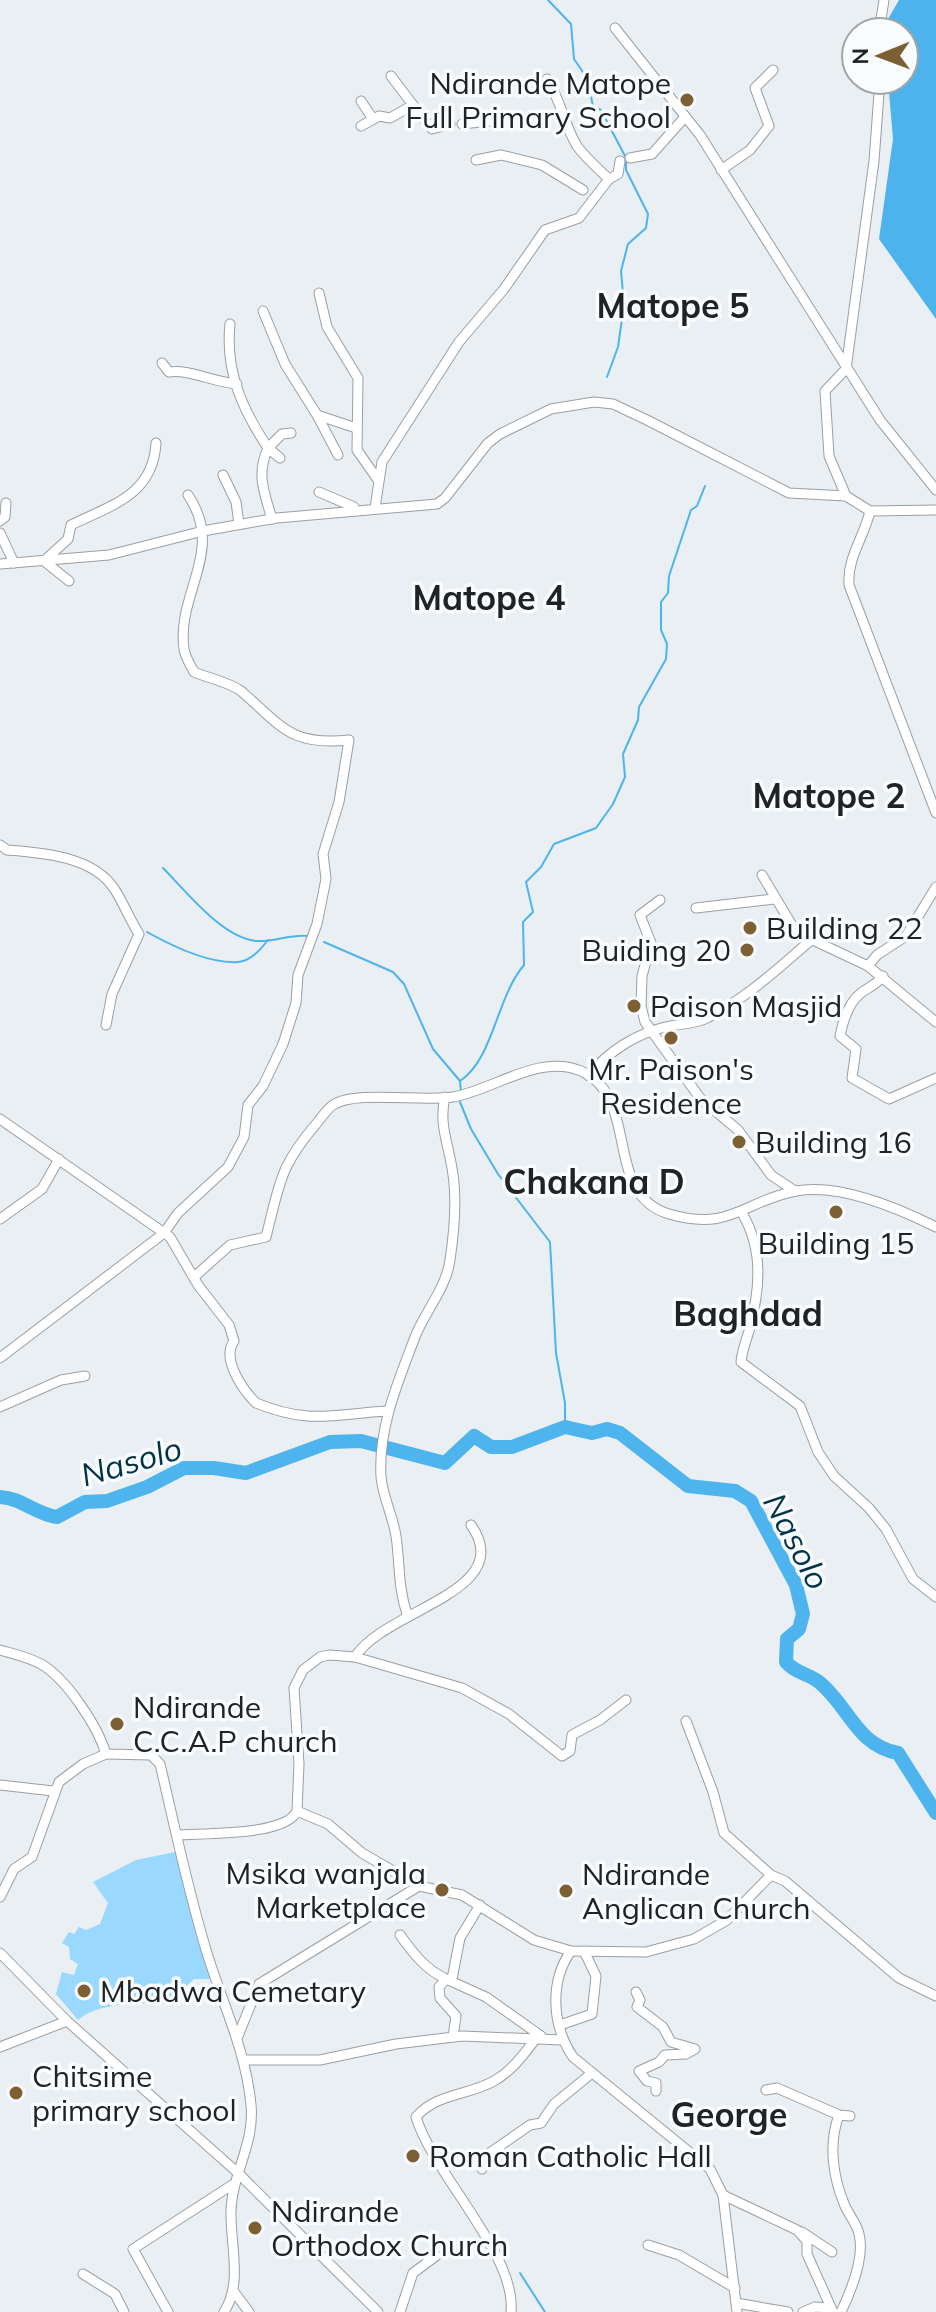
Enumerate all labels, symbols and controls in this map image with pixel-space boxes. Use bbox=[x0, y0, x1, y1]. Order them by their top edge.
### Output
north arrow bbox=[840, 16, 920, 96]
text: N bbox=[846, 48, 874, 65]
place label: Ndirande Matope Full Primary School bbox=[405, 64, 671, 136]
marker: Ndirande Matope Full Primary School bbox=[678, 91, 696, 109]
district label: Matope 5 bbox=[597, 284, 749, 327]
district label: Matope 4 bbox=[413, 576, 565, 619]
district label: Matope 2 bbox=[753, 774, 905, 817]
place label: Building 22 bbox=[766, 909, 923, 947]
marker: Building 22 bbox=[741, 919, 759, 937]
place label: Buiding 20 bbox=[582, 931, 731, 969]
marker: Buiding 20 bbox=[738, 941, 756, 959]
place label: Paison Masjid bbox=[650, 987, 842, 1025]
marker: Paison Masjid bbox=[625, 997, 643, 1015]
marker: Mr. Paison's Residence bbox=[662, 1029, 680, 1047]
place label: Mr. Paison's Residence bbox=[588, 1050, 754, 1122]
place label: Building 16 bbox=[755, 1123, 912, 1161]
marker: Building 16 bbox=[730, 1133, 748, 1151]
district label: Chakana D bbox=[503, 1160, 685, 1203]
marker: Building 15 bbox=[827, 1203, 845, 1221]
place label: Building 15 bbox=[758, 1224, 914, 1262]
district label: Baghdad bbox=[673, 1292, 823, 1335]
water label: Nasolo bbox=[76, 1428, 186, 1494]
water label: Nasolo bbox=[755, 1486, 839, 1596]
place label: Ndirande C.C.A.P church bbox=[133, 1688, 338, 1760]
marker: Ndirande C.C.A.P church bbox=[108, 1715, 126, 1733]
place label: Msika wanjala Marketplace bbox=[225, 1854, 426, 1926]
place label: Ndirande Anglican Church bbox=[582, 1855, 811, 1927]
marker: Msika wanjala Marketplace bbox=[433, 1881, 451, 1899]
marker: Ndirande Anglican Church bbox=[557, 1882, 575, 1900]
place label: Mbadwa Cemetary bbox=[100, 1972, 366, 2010]
marker: Mbadwa Cemetary bbox=[75, 1982, 93, 2000]
place label: Chitsime primary school bbox=[32, 2057, 237, 2129]
marker: Chitsime primary school bbox=[7, 2084, 25, 2102]
district label: George bbox=[671, 2093, 787, 2136]
place label: Roman Catholic Hall bbox=[429, 2137, 712, 2175]
marker: Roman Catholic Hall bbox=[404, 2147, 422, 2165]
place label: Ndirande Orthodox Church bbox=[271, 2192, 508, 2264]
marker: Ndirande Orthodox Church bbox=[246, 2219, 264, 2237]

